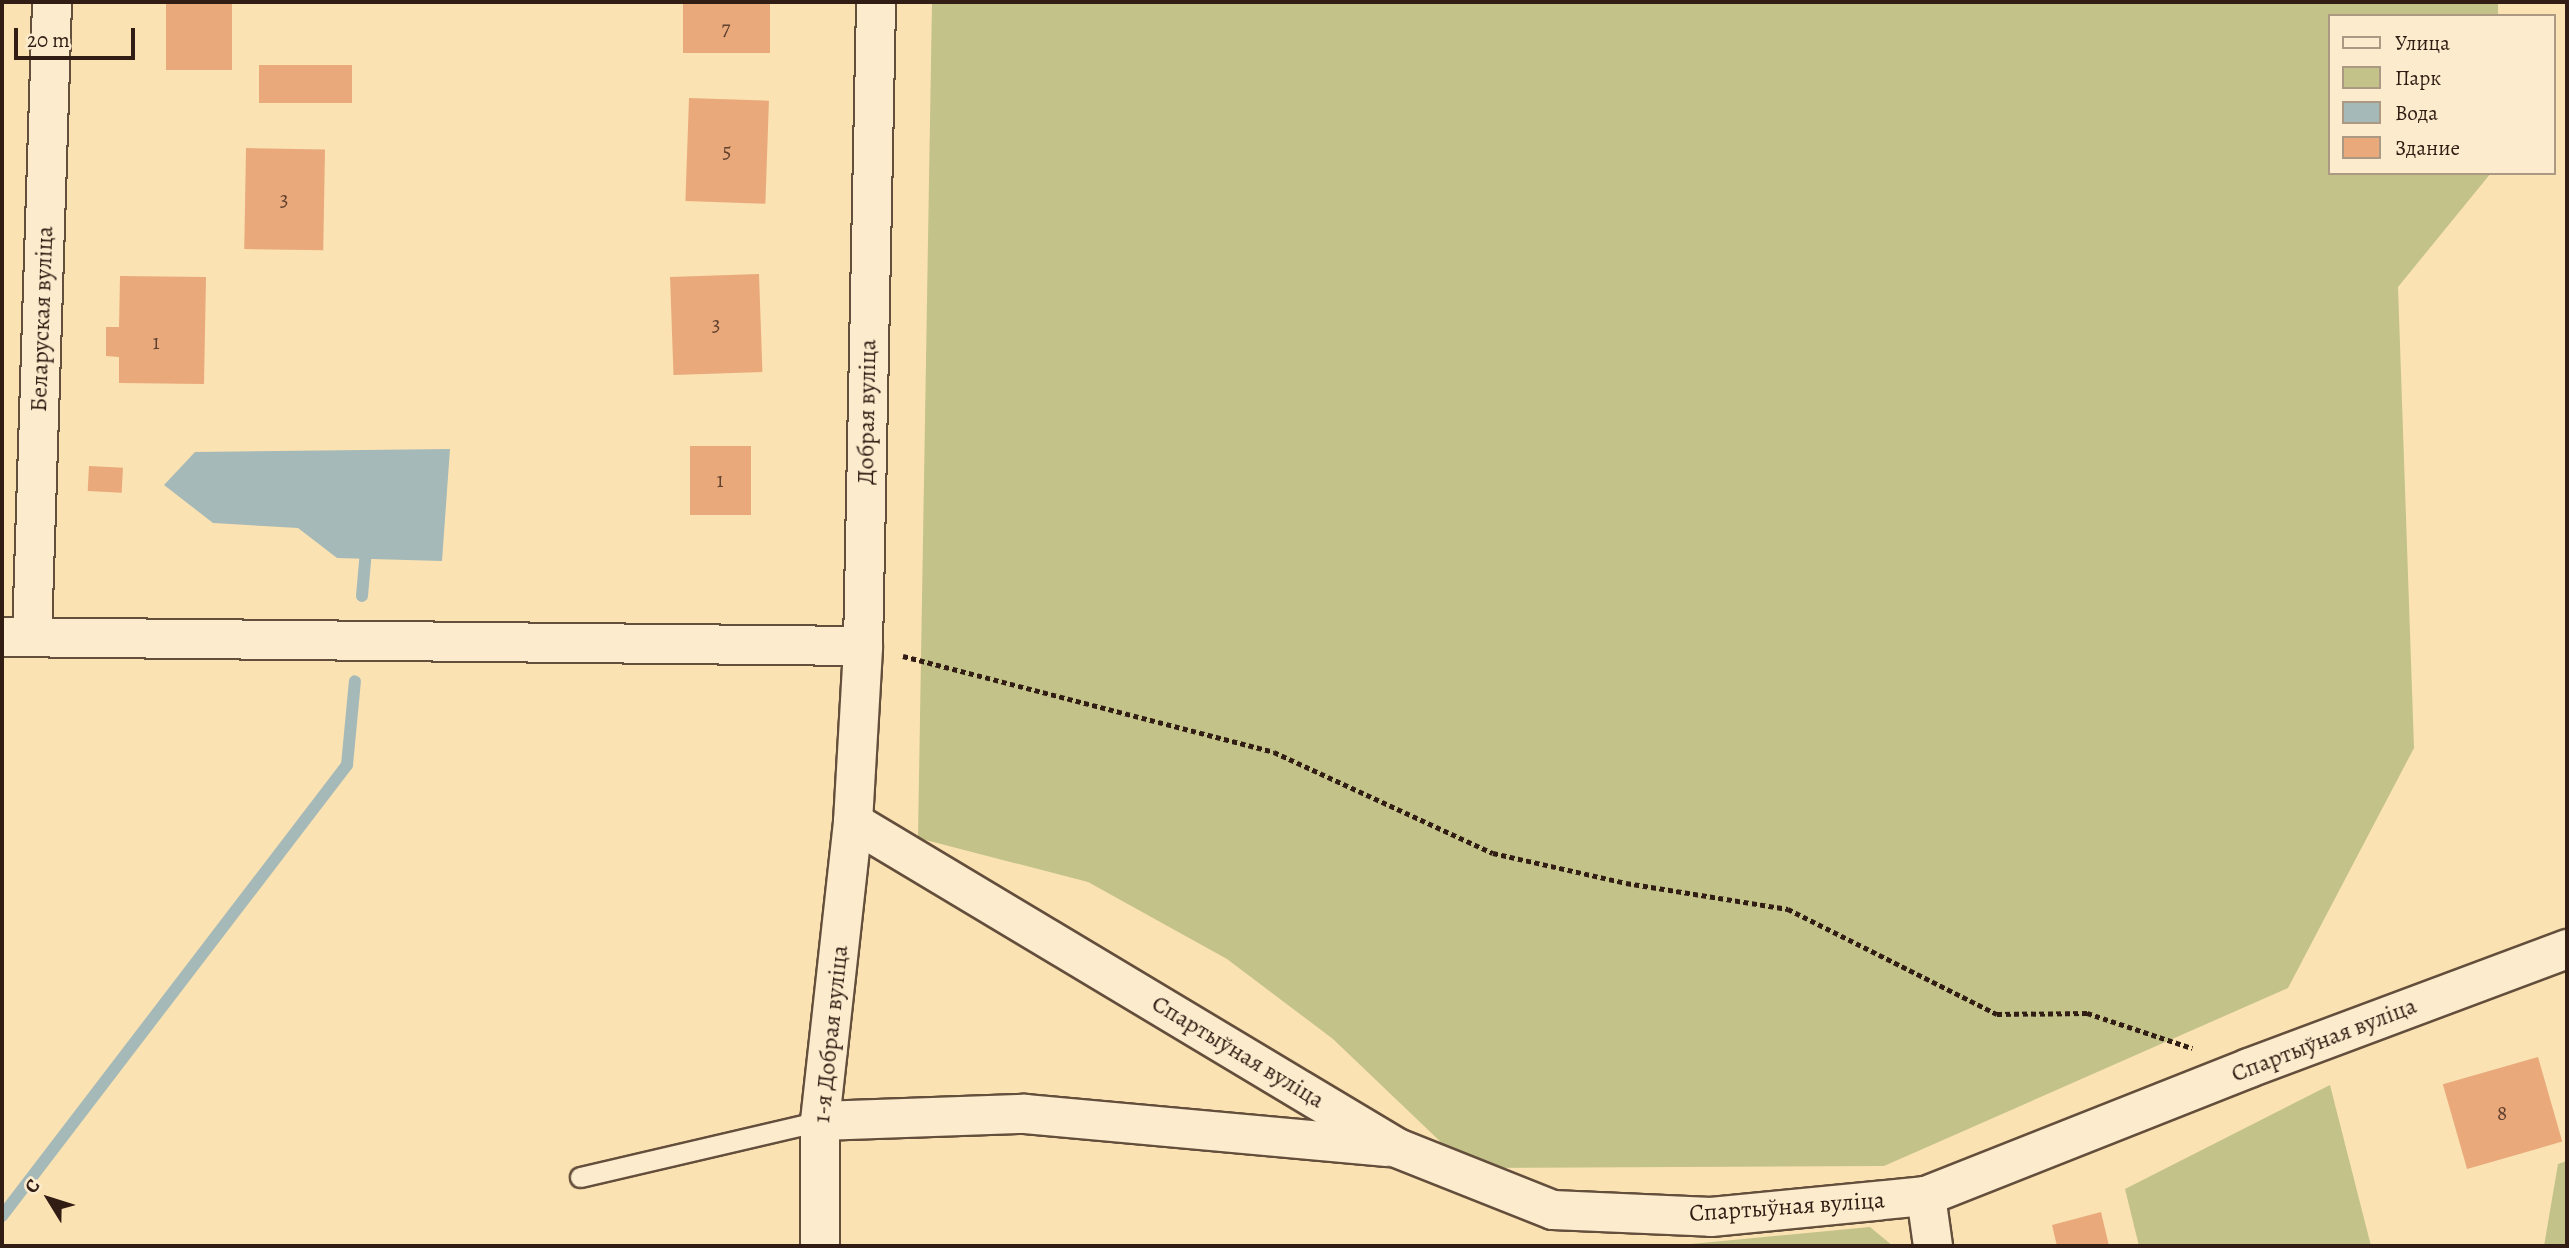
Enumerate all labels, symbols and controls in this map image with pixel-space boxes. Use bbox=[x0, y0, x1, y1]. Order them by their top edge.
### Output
scale bar bbox=[18, 14, 138, 58]
legend bbox=[2328, 14, 2555, 175]
house number: 7 bbox=[722, 15, 730, 41]
text: 20 m bbox=[27, 26, 70, 54]
text: Улица bbox=[2395, 29, 2450, 57]
text: Парк bbox=[2395, 64, 2441, 92]
text: Вода bbox=[2395, 99, 2438, 127]
text: Здание bbox=[2395, 134, 2460, 162]
house number: 5 bbox=[722, 138, 732, 164]
house number: 3 bbox=[280, 186, 288, 212]
street label: Беларуская вуліца bbox=[24, 225, 60, 413]
house number: 3 bbox=[712, 311, 720, 337]
house number: 1 bbox=[152, 329, 160, 355]
street label: Добрая вуліца bbox=[851, 339, 883, 485]
house number: 1 bbox=[716, 467, 724, 493]
street label: 1-я Добрая вуліца bbox=[807, 944, 855, 1124]
street label: Спартыўная вуліца bbox=[1147, 989, 1329, 1115]
street label: Спартыўная вуліца bbox=[2227, 991, 2421, 1089]
house number: 8 bbox=[2497, 1100, 2507, 1126]
north arrow bbox=[14, 1164, 84, 1234]
text: С bbox=[19, 1173, 46, 1199]
street label: Спартыўная вуліца bbox=[1688, 1186, 1886, 1228]

